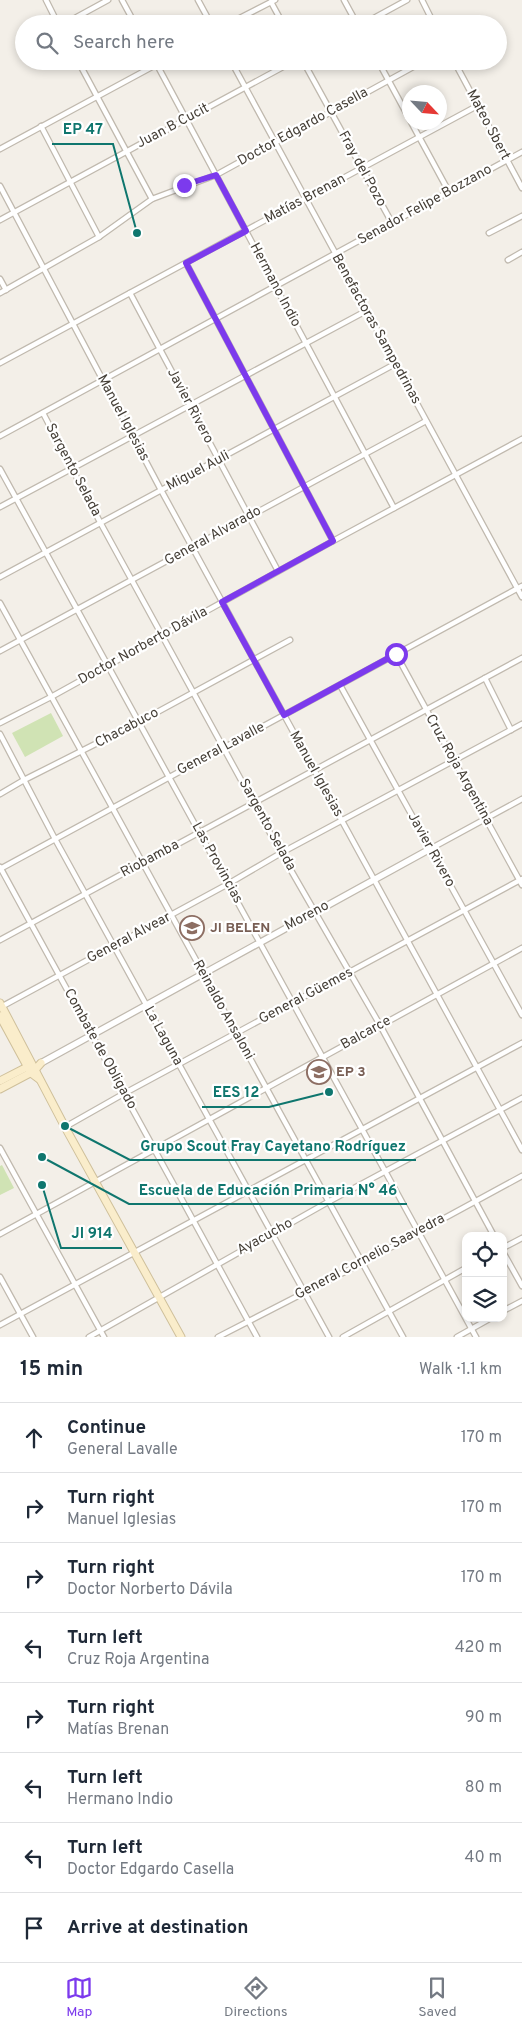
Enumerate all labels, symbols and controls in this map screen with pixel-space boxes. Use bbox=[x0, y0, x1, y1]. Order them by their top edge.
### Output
search box bbox=[15, 15, 507, 70]
icon: search bbox=[33, 29, 61, 57]
text: Search here bbox=[73, 31, 175, 55]
street label: Doctor Edgardo Casella bbox=[235, 84, 371, 170]
north arrow bbox=[402, 85, 447, 130]
street label: Mateo Sbert bbox=[462, 87, 514, 163]
street label: Juan B Cucit bbox=[134, 100, 212, 152]
callout: EP 47 bbox=[52, 114, 113, 144]
text: EP 47 bbox=[63, 121, 103, 140]
street label: Fray del Pozo bbox=[334, 128, 390, 210]
street label: Senador Felipe Bozzano bbox=[355, 161, 495, 249]
street label: Matías Brenan bbox=[262, 171, 348, 227]
route end bbox=[173, 174, 196, 197]
street label: Hermano Indio bbox=[246, 240, 304, 330]
street label: Benefactoras Sampedrinas bbox=[328, 251, 424, 407]
street label: Javier Rivero bbox=[163, 366, 217, 447]
street label: Manuel Iglesias bbox=[93, 372, 153, 464]
street label: Sargento Selada bbox=[41, 421, 105, 519]
street label: Miguel Auli bbox=[164, 447, 232, 495]
street label: General Alvarado bbox=[162, 502, 265, 570]
street label: Doctor Norberto Dávila bbox=[75, 603, 211, 689]
route start bbox=[385, 643, 408, 666]
street label: Chacabuco bbox=[92, 704, 162, 752]
street label: Cruz Roja Argentina bbox=[421, 711, 497, 829]
street label: General Lavalle bbox=[174, 719, 268, 779]
street label: Manuel Iglesias bbox=[285, 728, 347, 820]
street label: Sargento Selada bbox=[235, 776, 299, 874]
street label: Javier Rivero bbox=[404, 810, 459, 890]
street label: Las Provincias bbox=[188, 820, 246, 906]
street label: Riobamba bbox=[118, 837, 182, 881]
street label: Moreno bbox=[282, 897, 332, 935]
street label: General Alvear bbox=[84, 908, 174, 967]
school or university icon: JI BELEN bbox=[179, 915, 205, 941]
place label: JI BELEN bbox=[210, 920, 270, 937]
street label: Reinaldo Ansaloni bbox=[189, 957, 257, 1063]
street label: General Güemes bbox=[256, 964, 356, 1028]
street label: Combate de Obligado bbox=[60, 986, 140, 1112]
street label: La Laguna bbox=[140, 1003, 186, 1069]
street label: Balcarce bbox=[338, 1012, 394, 1054]
school or university icon: EP 3 bbox=[306, 1059, 332, 1085]
place label: EP 3 bbox=[336, 1064, 366, 1081]
callout: EES 12 bbox=[202, 1077, 269, 1107]
text: EES 12 bbox=[213, 1084, 259, 1103]
callout: Grupo Scout Fray Cayetano Rodríguez bbox=[130, 1130, 416, 1160]
text: Grupo Scout Fray Cayetano Rodríguez bbox=[140, 1138, 406, 1157]
callout: Escuela de Educación Primaria N° 46 bbox=[129, 1174, 407, 1204]
text: Escuela de Educación Primaria N° 46 bbox=[139, 1182, 397, 1201]
street label: General Cornelio Saavedra bbox=[292, 1210, 448, 1304]
street label: Ayacucho bbox=[234, 1215, 296, 1259]
callout: JI 914 bbox=[61, 1218, 122, 1248]
text: JI 914 bbox=[71, 1225, 113, 1244]
map controls bbox=[462, 1232, 507, 1322]
button: locate bbox=[462, 1232, 507, 1277]
button: layers bbox=[462, 1277, 507, 1322]
text: 15 min bbox=[20, 1356, 83, 1383]
text: Walk · 1.1 km bbox=[419, 1360, 502, 1380]
text: Continue bbox=[67, 1416, 146, 1440]
icon: ahead bbox=[20, 1424, 48, 1452]
text: 170 m bbox=[461, 1428, 502, 1448]
text: General Lavalle bbox=[67, 1440, 178, 1460]
text: Turn right bbox=[67, 1486, 155, 1510]
icon: right bbox=[20, 1494, 48, 1522]
text: 170 m bbox=[461, 1498, 502, 1518]
text: Manuel Iglesias bbox=[67, 1510, 176, 1530]
text: Turn right bbox=[67, 1556, 155, 1580]
icon: right bbox=[20, 1564, 48, 1592]
text: 170 m bbox=[461, 1568, 502, 1588]
text: Doctor Norberto Dávila bbox=[67, 1580, 233, 1600]
text: Turn left bbox=[67, 1626, 143, 1650]
icon: left bbox=[20, 1634, 48, 1662]
text: 420 m bbox=[455, 1638, 502, 1658]
text: Cruz Roja Argentina bbox=[67, 1650, 209, 1670]
text: Turn right bbox=[67, 1696, 155, 1720]
icon: right bbox=[20, 1704, 48, 1732]
text: 90 m bbox=[465, 1708, 502, 1728]
text: Matías Brenan bbox=[67, 1720, 169, 1740]
text: Turn left bbox=[67, 1766, 143, 1790]
icon: left bbox=[20, 1774, 48, 1802]
text: 80 m bbox=[465, 1778, 502, 1798]
text: Hermano Indio bbox=[67, 1790, 173, 1810]
text: Turn left bbox=[67, 1836, 143, 1860]
icon: left bbox=[20, 1844, 48, 1872]
text: 40 m bbox=[464, 1848, 502, 1868]
text: Doctor Edgardo Casella bbox=[67, 1860, 234, 1880]
icon: arrive bbox=[20, 1914, 48, 1942]
text: Arrive at destination bbox=[67, 1916, 248, 1940]
tab: Map bbox=[65, 1974, 93, 2021]
tab: Directions bbox=[224, 1974, 288, 2021]
tab: Saved bbox=[418, 1974, 457, 2021]

